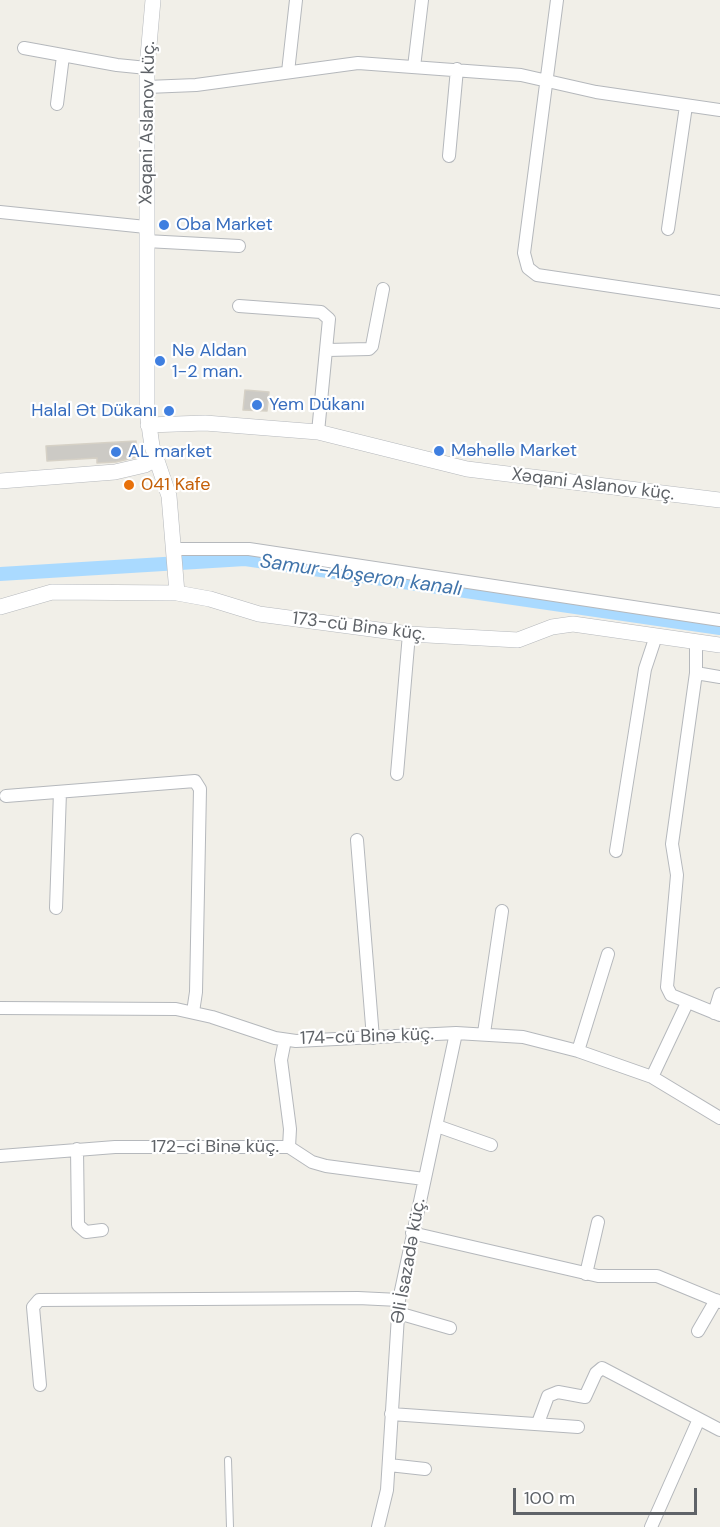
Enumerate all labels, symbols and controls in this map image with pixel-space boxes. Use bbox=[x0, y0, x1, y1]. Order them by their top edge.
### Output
street label: Xəqani Aslanov küç. bbox=[136, 41, 160, 205]
place label: Oba Market bbox=[176, 214, 273, 236]
marker: Oba Market bbox=[157, 218, 171, 232]
place label: Nə Aldan 1-2 man. bbox=[172, 340, 247, 382]
marker: Nə Aldan 1-2 man. bbox=[153, 354, 167, 368]
place label: Yem Dükanı bbox=[269, 394, 365, 416]
marker: Yem Dükanı bbox=[250, 398, 264, 412]
place label: Halal Ət Dükanı bbox=[31, 400, 157, 422]
marker: Halal Ət Dükanı bbox=[162, 404, 176, 418]
place label: Məhəllə Market bbox=[451, 440, 577, 462]
place label: AL market bbox=[128, 441, 212, 463]
marker: Məhəllə Market bbox=[432, 444, 446, 458]
marker: AL market bbox=[109, 445, 123, 459]
street label: Xəqani Aslanov küç. bbox=[510, 464, 676, 506]
place label: 041 Kafe bbox=[141, 474, 211, 496]
marker: 041 Kafe bbox=[122, 478, 136, 492]
water label: Samur-Abşeron kanalı bbox=[258, 550, 464, 602]
street label: 173-cü Binə küç. bbox=[291, 608, 427, 646]
street label: 174-cü Binə küç. bbox=[300, 1024, 434, 1050]
street label: 172-ci Binə küç. bbox=[151, 1136, 279, 1158]
street label: Əli İsazadə küç. bbox=[387, 1197, 431, 1325]
scale bar bbox=[516, 1476, 700, 1514]
text: 100 m bbox=[524, 1486, 575, 1510]

